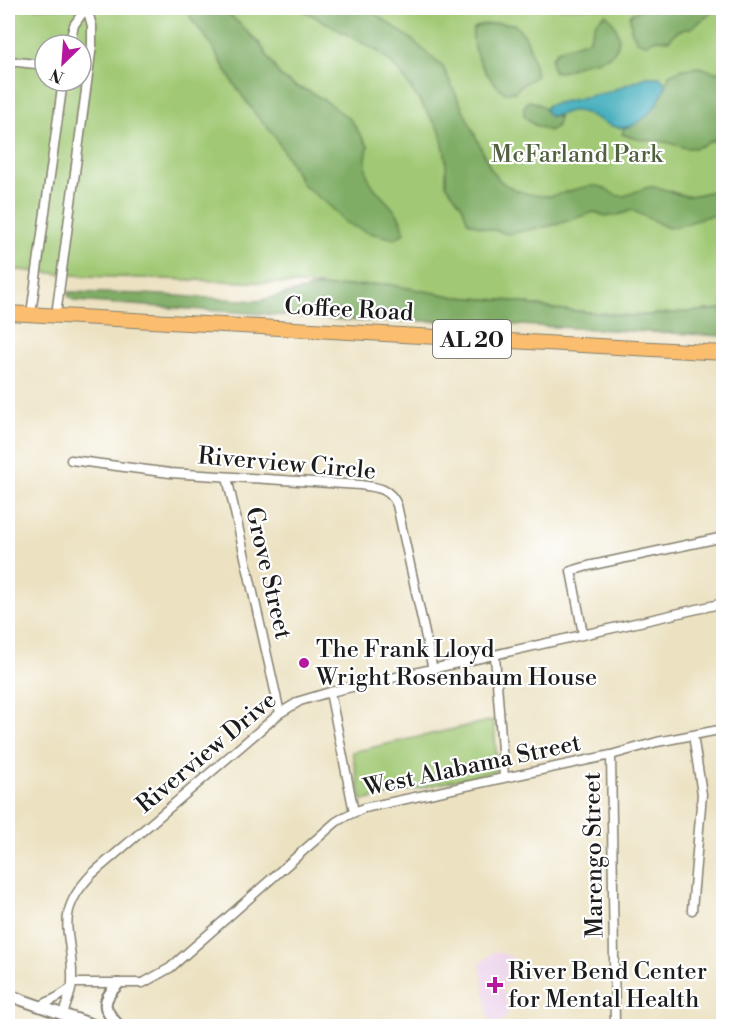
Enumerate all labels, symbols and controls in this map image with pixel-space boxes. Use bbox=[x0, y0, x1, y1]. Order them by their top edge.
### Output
north arrow bbox=[33, 33, 93, 93]
text: N bbox=[47, 64, 67, 87]
park label: McFarland Park bbox=[491, 140, 664, 170]
street label: Coffee Road bbox=[284, 292, 415, 328]
road number: AL 20 bbox=[433, 320, 511, 358]
street label: Riverview Circle bbox=[197, 441, 377, 487]
street label: Grove Street bbox=[238, 504, 298, 643]
place label: The Frank Lloyd Wright Rosenbaum House bbox=[315, 635, 597, 693]
marker: The Frank Lloyd Wright Rosenbaum House bbox=[297, 656, 311, 670]
street label: Riverview Drive bbox=[130, 685, 283, 820]
street label: West Alabama Street bbox=[360, 728, 584, 804]
street label: Marengo Street bbox=[578, 771, 610, 938]
place label: River Bend Center for Mental Health bbox=[508, 957, 707, 1015]
marker: River Bend Center for Mental Health bbox=[486, 976, 504, 994]

